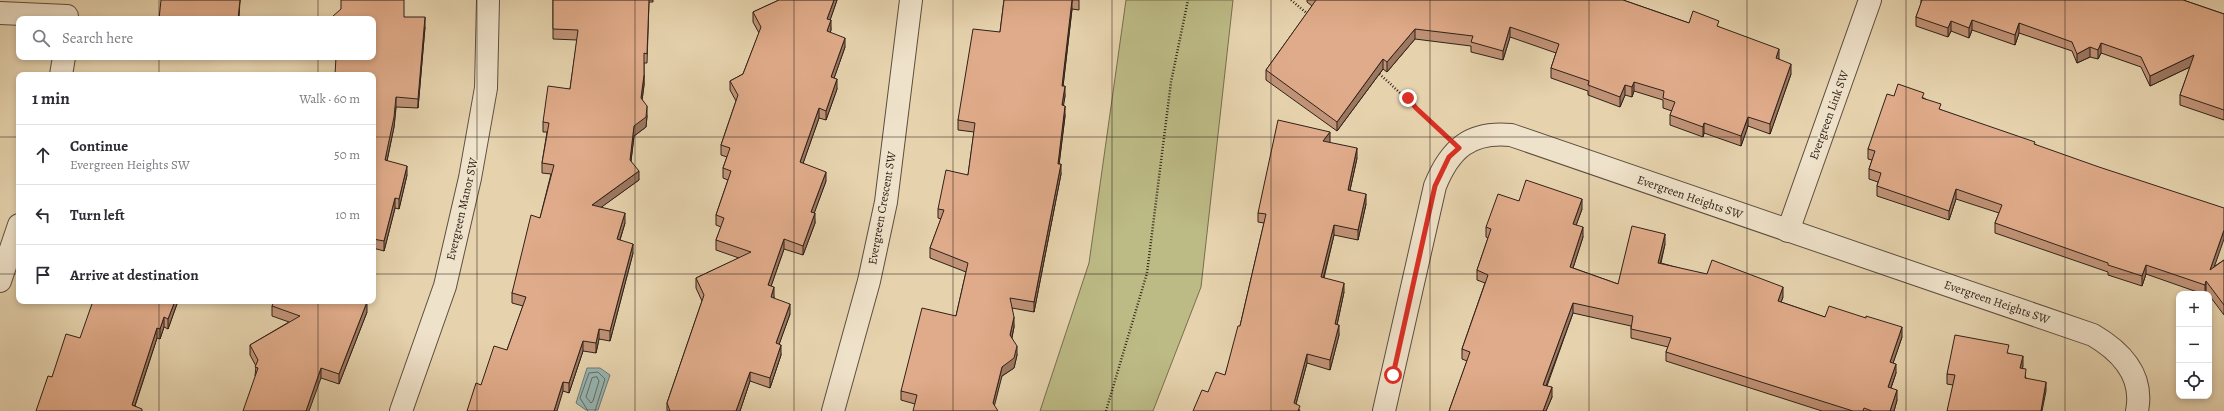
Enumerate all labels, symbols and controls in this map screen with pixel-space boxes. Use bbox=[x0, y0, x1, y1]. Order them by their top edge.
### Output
search box bbox=[16, 16, 376, 60]
icon: search bbox=[30, 27, 52, 49]
text: Search here bbox=[62, 28, 133, 48]
street label: Evergreen Link SW bbox=[1805, 67, 1853, 162]
text: 1 min bbox=[32, 87, 70, 110]
route end bbox=[1399, 89, 1417, 107]
text: Walk · 60 m bbox=[299, 90, 360, 107]
text: Continue bbox=[70, 136, 128, 156]
icon: ahead bbox=[32, 144, 54, 166]
text: 50 m bbox=[334, 146, 360, 163]
street label: Evergreen Crescent SW bbox=[864, 149, 900, 266]
street label: Evergreen Manor SW bbox=[442, 155, 482, 262]
text: Evergreen Heights SW bbox=[70, 156, 190, 173]
street label: Evergreen Heights SW bbox=[1635, 171, 1746, 223]
icon: left bbox=[32, 204, 54, 226]
text: Turn left bbox=[70, 205, 125, 225]
text: 10 m bbox=[335, 206, 360, 223]
icon: arrive bbox=[32, 264, 54, 286]
text: Arrive at destination bbox=[70, 265, 199, 285]
street label: Evergreen Heights SW bbox=[1942, 276, 2053, 328]
map controls bbox=[2176, 291, 2212, 399]
button: + bbox=[2176, 291, 2212, 327]
button: − bbox=[2176, 327, 2212, 363]
button: locate bbox=[2176, 363, 2212, 399]
route start bbox=[1384, 366, 1402, 384]

